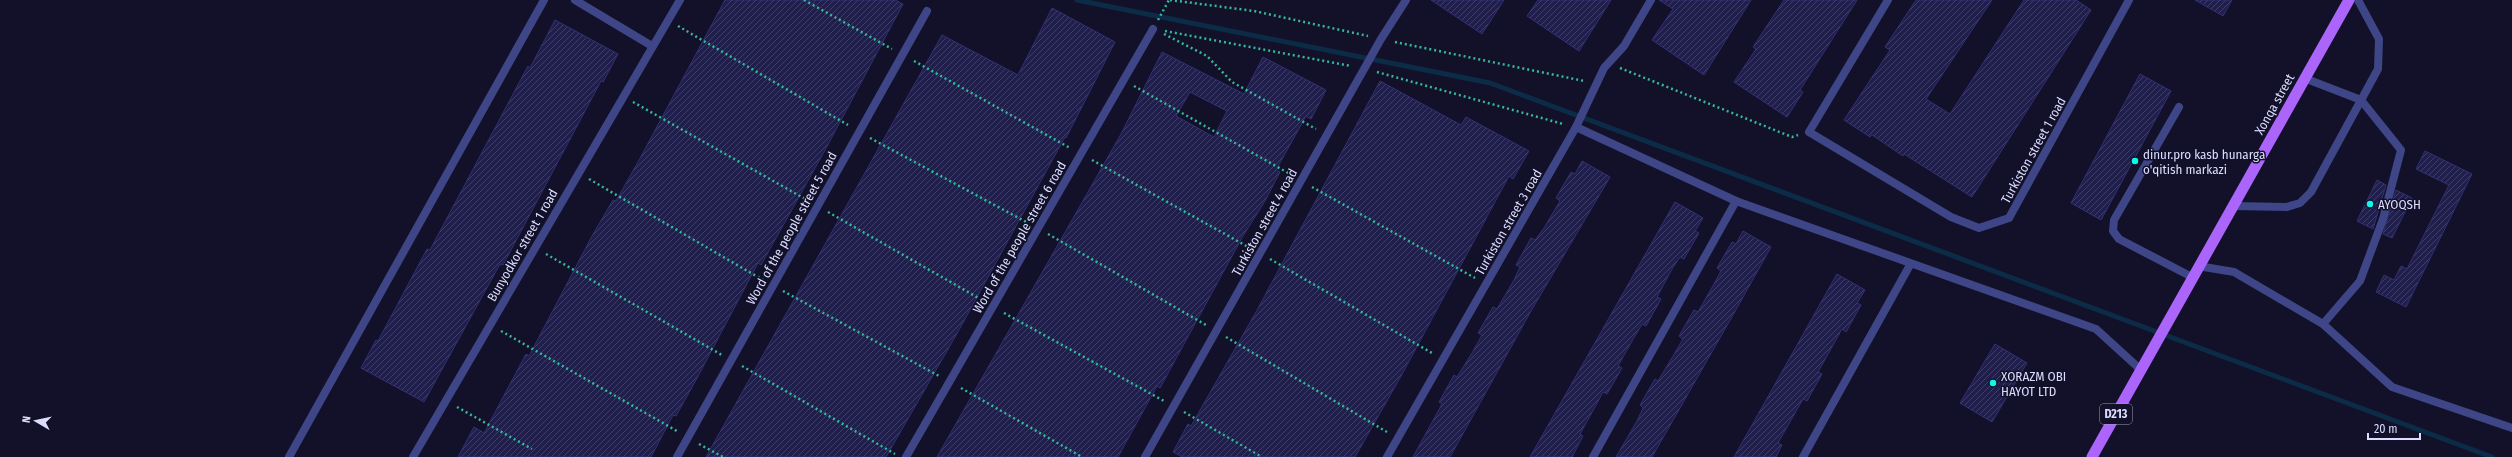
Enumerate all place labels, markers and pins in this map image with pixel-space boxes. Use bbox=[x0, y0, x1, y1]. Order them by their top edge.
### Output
place label: dinur.pro kasb hunarga o'qitish markazi bbox=[2143, 147, 2265, 177]
marker: dinur.pro kasb hunarga o'qitish markazi bbox=[2130, 156, 2140, 166]
place label: AYOQSH bbox=[2378, 197, 2421, 212]
marker: AYOQSH bbox=[2365, 199, 2375, 209]
place label: XORAZM OBI HAYOT LTD bbox=[2001, 369, 2066, 399]
marker: XORAZM OBI HAYOT LTD bbox=[1988, 378, 1998, 388]

